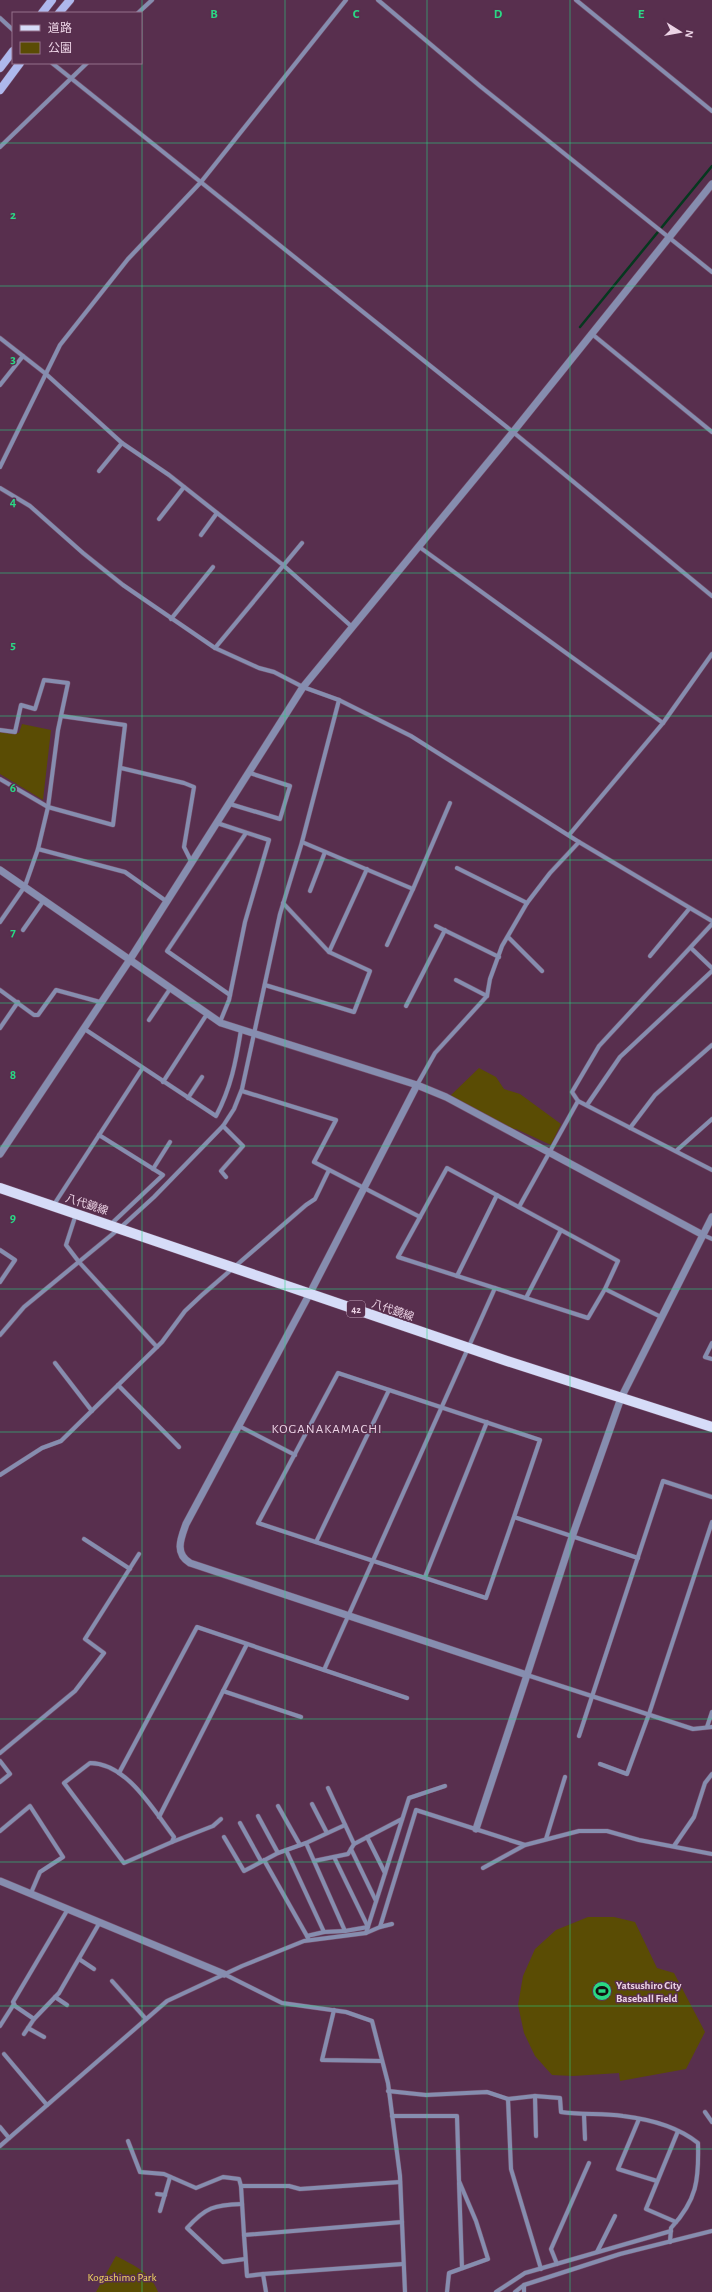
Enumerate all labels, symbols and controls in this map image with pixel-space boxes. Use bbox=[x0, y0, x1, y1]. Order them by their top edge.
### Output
text: B bbox=[210, 8, 218, 21]
text: C bbox=[353, 8, 360, 21]
text: D bbox=[494, 8, 503, 21]
text: E bbox=[638, 8, 645, 21]
legend bbox=[12, 12, 142, 64]
north arrow bbox=[660, 12, 700, 52]
text: 道路 bbox=[48, 21, 72, 34]
text: N bbox=[683, 29, 695, 39]
text: 公園 bbox=[48, 42, 72, 54]
text: 2 bbox=[10, 209, 16, 222]
text: 3 bbox=[10, 353, 16, 366]
text: 4 bbox=[10, 496, 17, 509]
text: 5 bbox=[10, 639, 16, 652]
text: 6 bbox=[10, 782, 16, 795]
text: 7 bbox=[10, 926, 16, 939]
text: 8 bbox=[10, 1069, 16, 1082]
street label: 八代鏡線 bbox=[64, 1191, 110, 1217]
text: 9 bbox=[10, 1212, 16, 1225]
street label: 八代鏡線 bbox=[370, 1297, 416, 1323]
road number: 42 bbox=[347, 1301, 365, 1317]
district label: KOGANAKAMACHI bbox=[271, 1423, 383, 1436]
sports icon: Yatsushiro City Baseball Field bbox=[591, 1980, 613, 2002]
place label: Yatsushiro City Baseball Field bbox=[616, 1980, 682, 2004]
park label: Kogashimo Park bbox=[88, 2272, 156, 2283]

